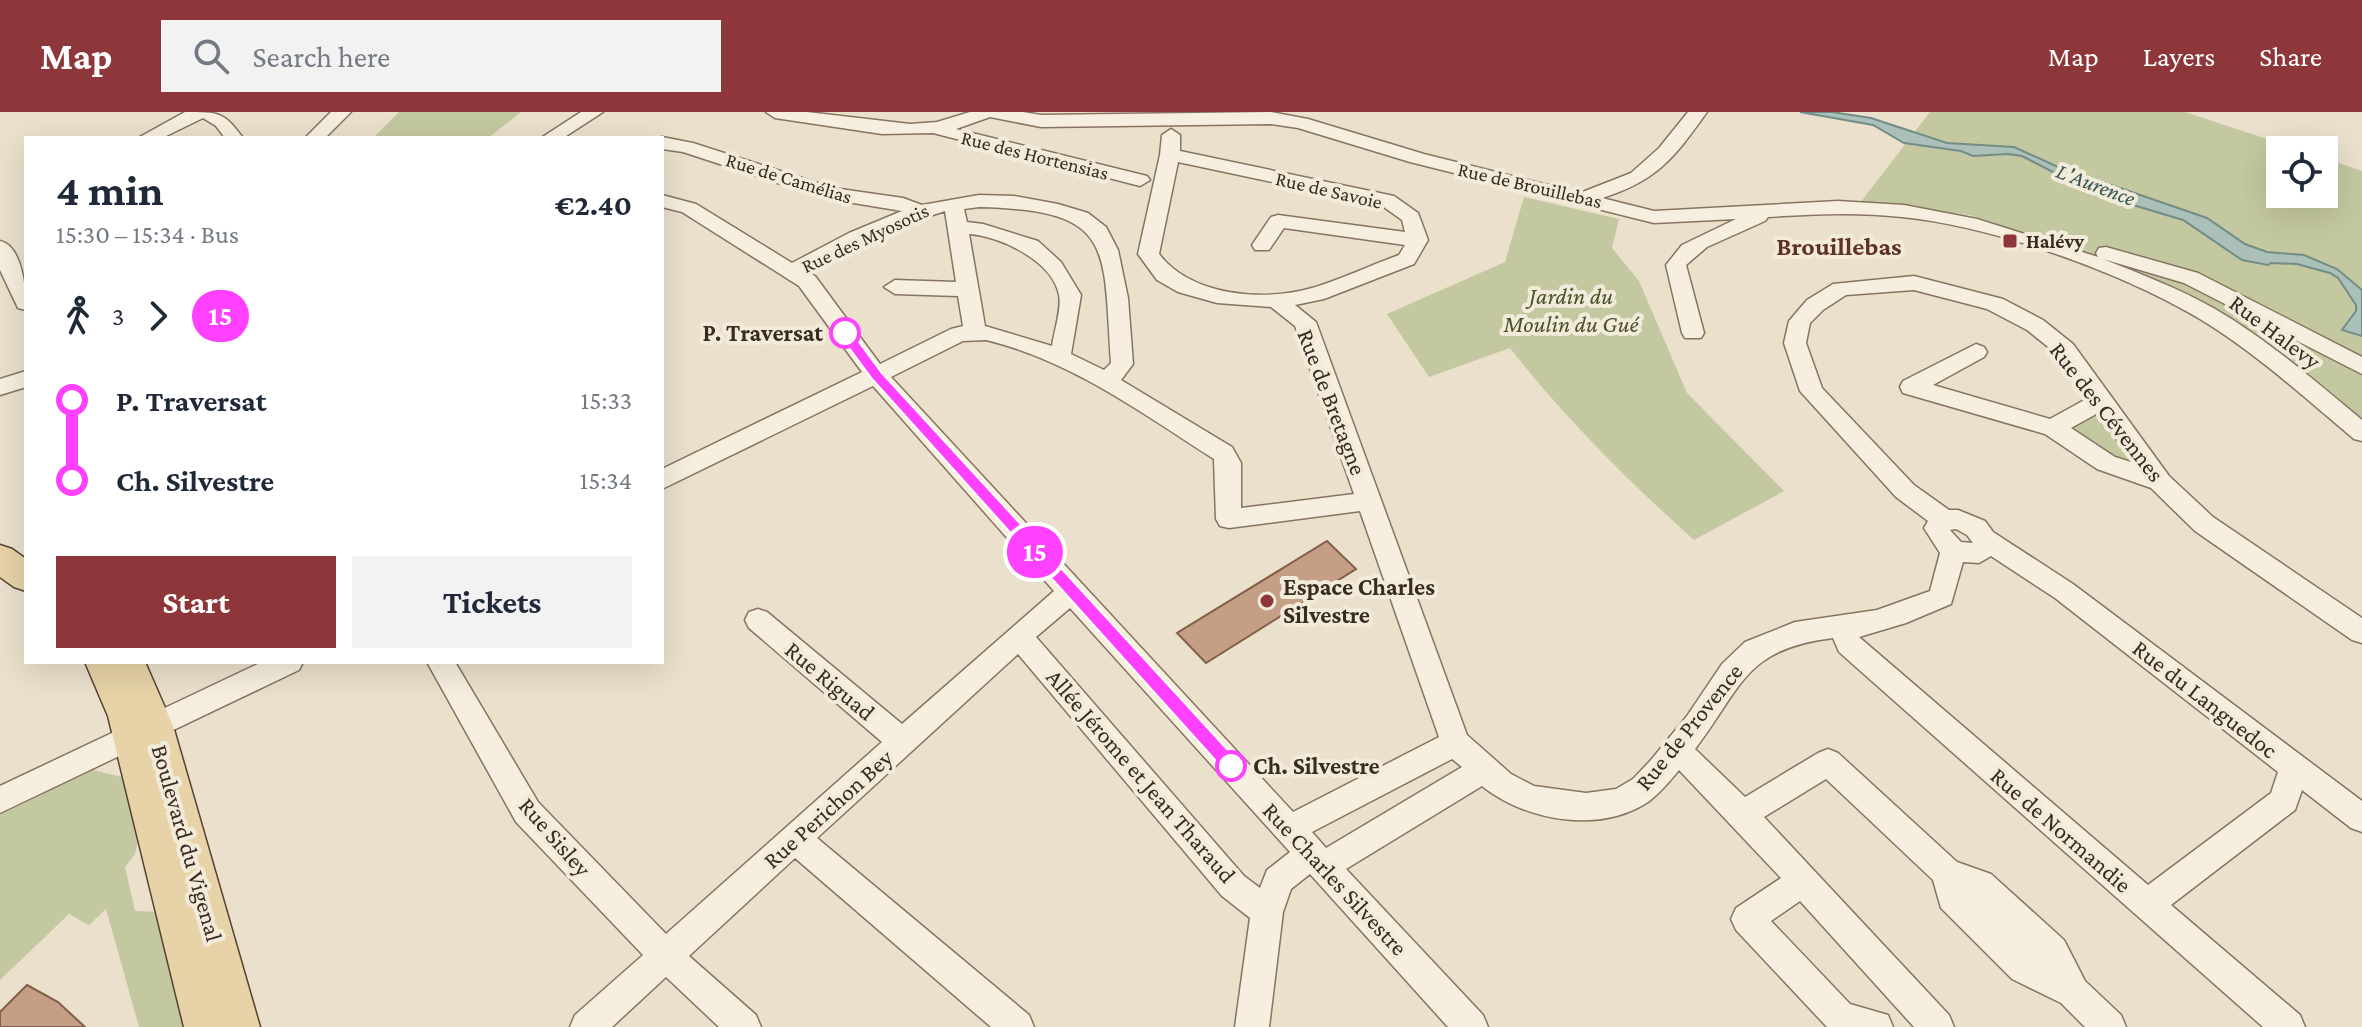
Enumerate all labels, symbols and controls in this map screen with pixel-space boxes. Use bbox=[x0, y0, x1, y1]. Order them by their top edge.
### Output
search box bbox=[161, 20, 721, 92]
icon: search bbox=[189, 34, 233, 78]
text: Map bbox=[40, 35, 113, 77]
text: Search here bbox=[253, 40, 390, 73]
text: Map bbox=[2048, 41, 2099, 72]
text: Layers bbox=[2143, 41, 2215, 72]
text: Share bbox=[2259, 41, 2322, 72]
street label: Rue des Hortensias bbox=[959, 126, 1111, 184]
map controls bbox=[2266, 136, 2338, 208]
button: locate bbox=[2266, 136, 2338, 208]
street label: Rue de Camélias bbox=[723, 148, 855, 208]
street label: Rue de Brouillebas bbox=[1456, 158, 1604, 212]
water label: L'Aurence bbox=[2053, 158, 2139, 211]
text: 4 min bbox=[56, 166, 163, 214]
street label: Rue de Savoie bbox=[1274, 167, 1385, 213]
text: €2.40 bbox=[555, 188, 632, 221]
street label: Rue des Myosotis bbox=[798, 199, 933, 278]
text: 15:30 – 15:34 · Bus bbox=[56, 220, 239, 249]
place label: Halévy bbox=[2026, 230, 2084, 252]
district label: Brouillebas bbox=[1776, 232, 1902, 261]
marker: Halévy bbox=[2001, 232, 2019, 250]
park label: Jardin du Moulin du Gué bbox=[1502, 282, 1641, 337]
street label: Rue Halevy bbox=[2225, 289, 2327, 375]
icon: walk bbox=[56, 294, 100, 338]
icon: forward bbox=[136, 294, 180, 338]
text: 15 bbox=[208, 300, 233, 331]
text: 3 bbox=[112, 302, 124, 331]
marker: P. Traversat bbox=[830, 318, 860, 348]
place label: P. Traversat bbox=[702, 319, 823, 346]
street label: Rue de Bretagne bbox=[1292, 325, 1373, 479]
street label: Rue des Cévennes bbox=[2045, 337, 2170, 487]
text: P. Traversat bbox=[116, 384, 267, 417]
text: 15:33 bbox=[581, 386, 632, 415]
text: Ch. Silvestre bbox=[116, 464, 274, 497]
text: 15:34 bbox=[580, 466, 632, 495]
line badge: 15 bbox=[999, 526, 1071, 578]
text: 15 bbox=[1023, 536, 1047, 567]
button: Start bbox=[56, 556, 336, 648]
button: Tickets bbox=[352, 556, 632, 648]
place label: Espace Charles Silvestre bbox=[1283, 573, 1435, 628]
marker: Espace Charles Silvestre bbox=[1258, 592, 1276, 610]
street label: Rue du Languedoc bbox=[2128, 634, 2283, 763]
street label: Rue Riguad bbox=[780, 635, 881, 726]
street label: Rue de Provence bbox=[1629, 658, 1748, 795]
street label: Allée Jérome et Jean Tharaud bbox=[1041, 663, 1242, 888]
street label: Boulevard du Vigenal bbox=[146, 741, 229, 944]
street label: Rue Perichon Bey bbox=[758, 743, 898, 874]
marker: Ch. Silvestre bbox=[1216, 751, 1246, 781]
place label: Ch. Silvestre bbox=[1253, 752, 1380, 779]
street label: Rue de Normandie bbox=[1986, 761, 2137, 898]
street label: Rue Sisley bbox=[514, 792, 598, 882]
street label: Rue Charles Silvestre bbox=[1258, 797, 1413, 961]

